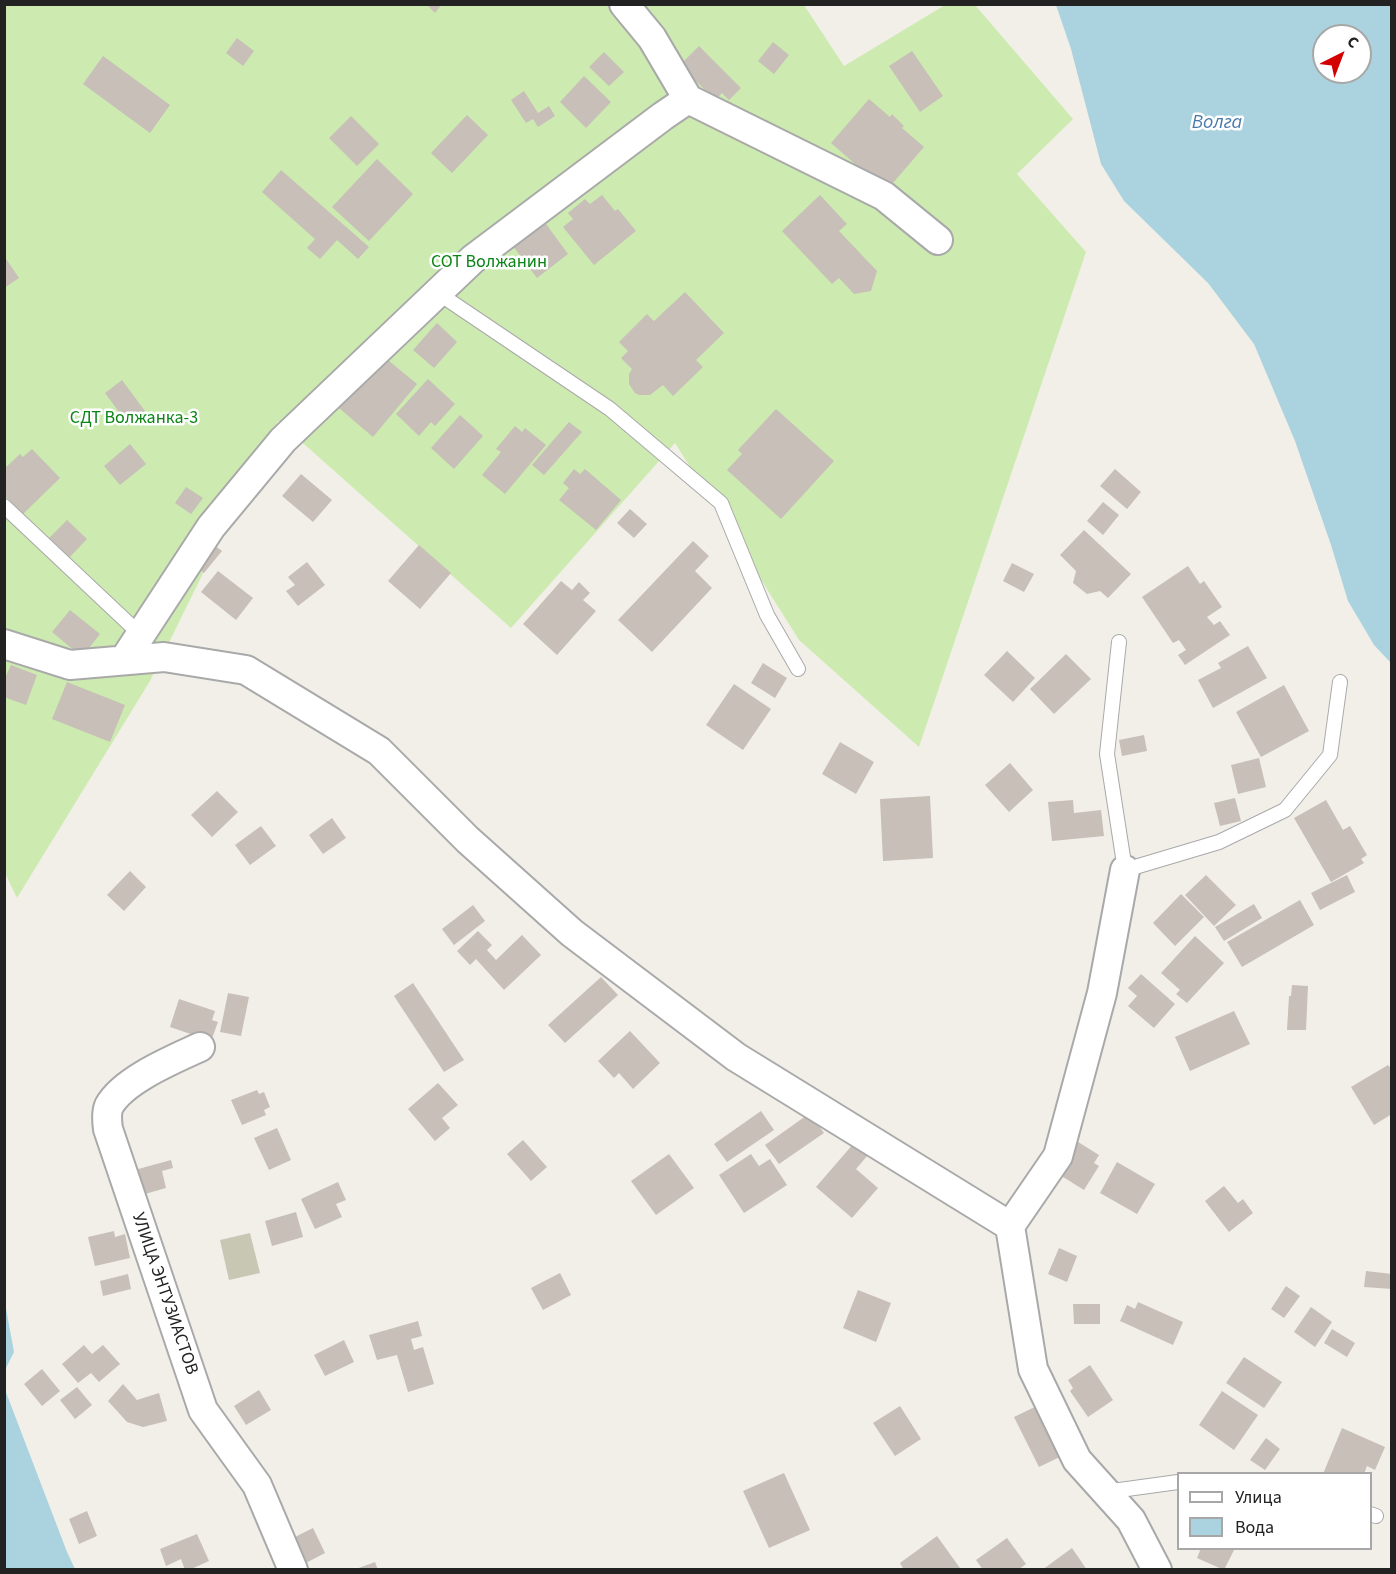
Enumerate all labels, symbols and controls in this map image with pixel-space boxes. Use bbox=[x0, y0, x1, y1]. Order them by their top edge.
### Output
north arrow bbox=[1312, 24, 1372, 84]
text: С bbox=[1342, 31, 1364, 53]
water label: Волга bbox=[1192, 112, 1242, 136]
park label: СОТ Волжанин bbox=[431, 252, 547, 274]
park label: СДТ Волжанка-3 bbox=[70, 408, 198, 430]
street label: УЛИЦА ЭНТУЗИАСТОВ bbox=[126, 1210, 202, 1378]
legend bbox=[1177, 1472, 1372, 1550]
text: Улица bbox=[1235, 1485, 1282, 1510]
text: Вода bbox=[1235, 1515, 1274, 1540]

